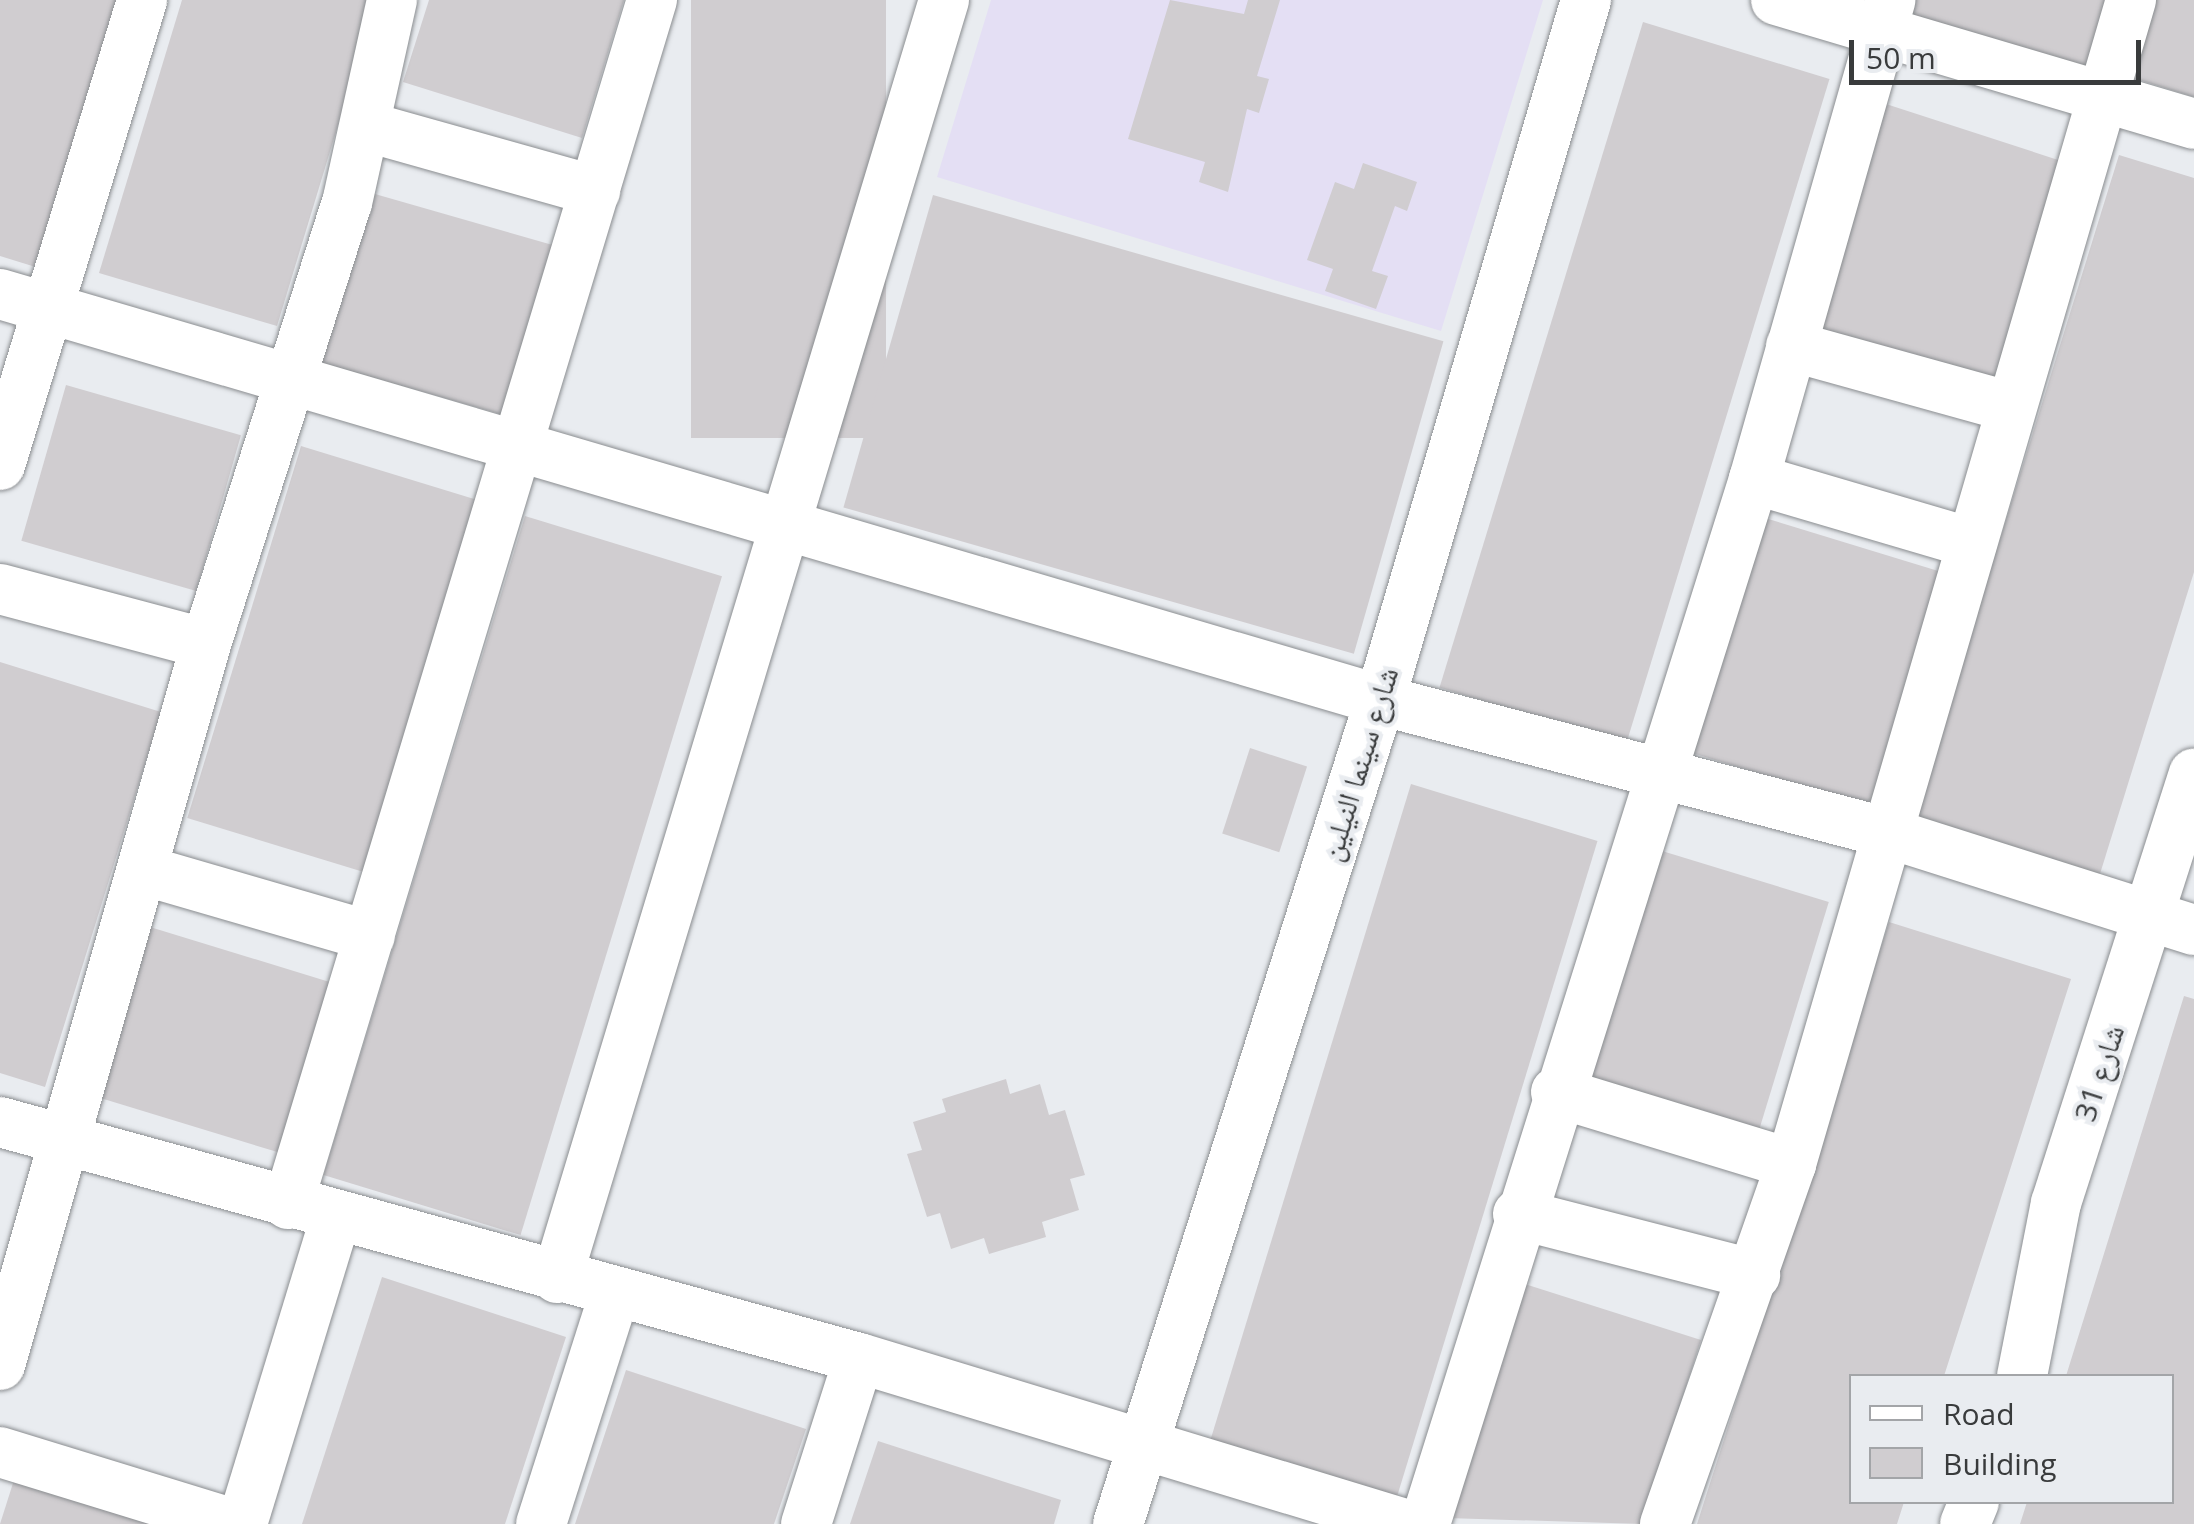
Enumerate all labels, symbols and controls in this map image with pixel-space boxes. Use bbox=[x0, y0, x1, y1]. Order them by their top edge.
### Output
scale bar bbox=[1854, 20, 2146, 82]
text: 50 m bbox=[1866, 37, 1936, 78]
street label: شارع سينما النيلين bbox=[1312, 663, 1406, 865]
street label: شارع 31 bbox=[2067, 1020, 2131, 1126]
legend bbox=[1849, 1374, 2174, 1504]
text: Road bbox=[1943, 1393, 2015, 1434]
text: Building bbox=[1943, 1443, 2057, 1484]

